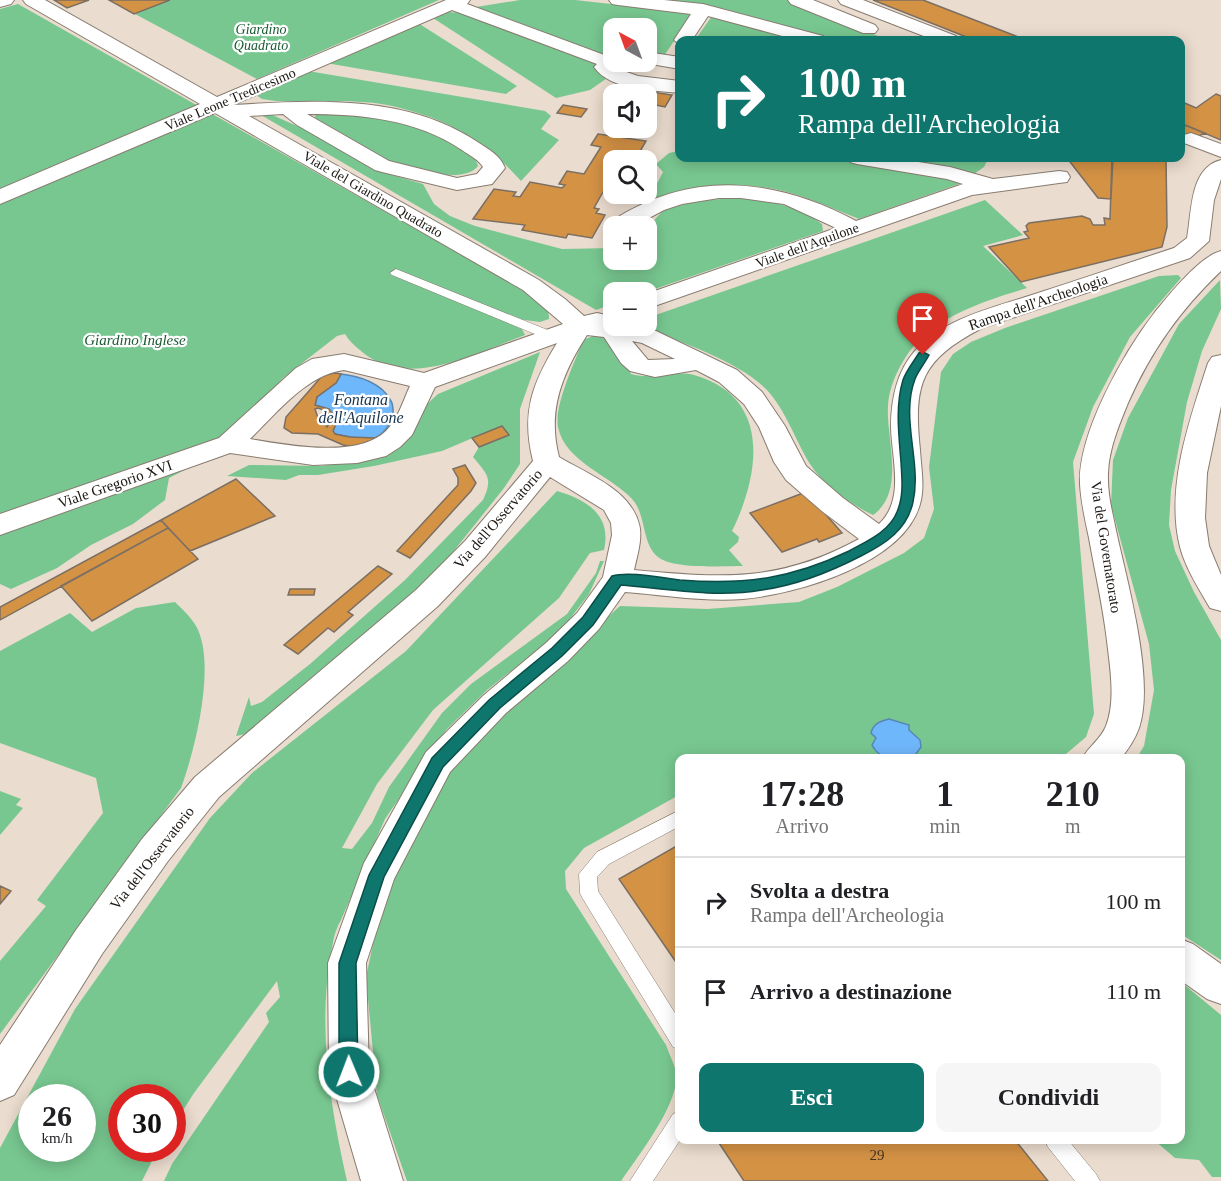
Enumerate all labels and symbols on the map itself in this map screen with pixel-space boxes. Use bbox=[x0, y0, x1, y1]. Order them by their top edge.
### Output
north arrow bbox=[603, 18, 657, 72]
park label: Giardino Quadrato bbox=[234, 22, 288, 53]
street label: Viale Leone Tredicesimo bbox=[163, 65, 298, 134]
street label: Viale del Giardino Quadrato bbox=[300, 148, 445, 241]
street label: Viale dell'Aquilone bbox=[754, 220, 861, 271]
street label: Rampa dell'Archeologia bbox=[967, 271, 1110, 333]
pin bbox=[897, 293, 948, 355]
park label: Giardino Inglese bbox=[84, 332, 186, 348]
water label: Fontana dell'Aquilone bbox=[318, 391, 404, 427]
street label: Viale Gregorio XVI bbox=[56, 457, 174, 511]
street label: Via dell'Osservatorio bbox=[451, 466, 545, 572]
street label: Via del Governatorato bbox=[1088, 480, 1124, 614]
street label: Via dell'Osservatorio bbox=[107, 803, 197, 913]
position arrow bbox=[317, 1040, 381, 1104]
speed limit sign: 30 bbox=[108, 1084, 186, 1162]
house number: 29 bbox=[870, 1147, 885, 1163]

